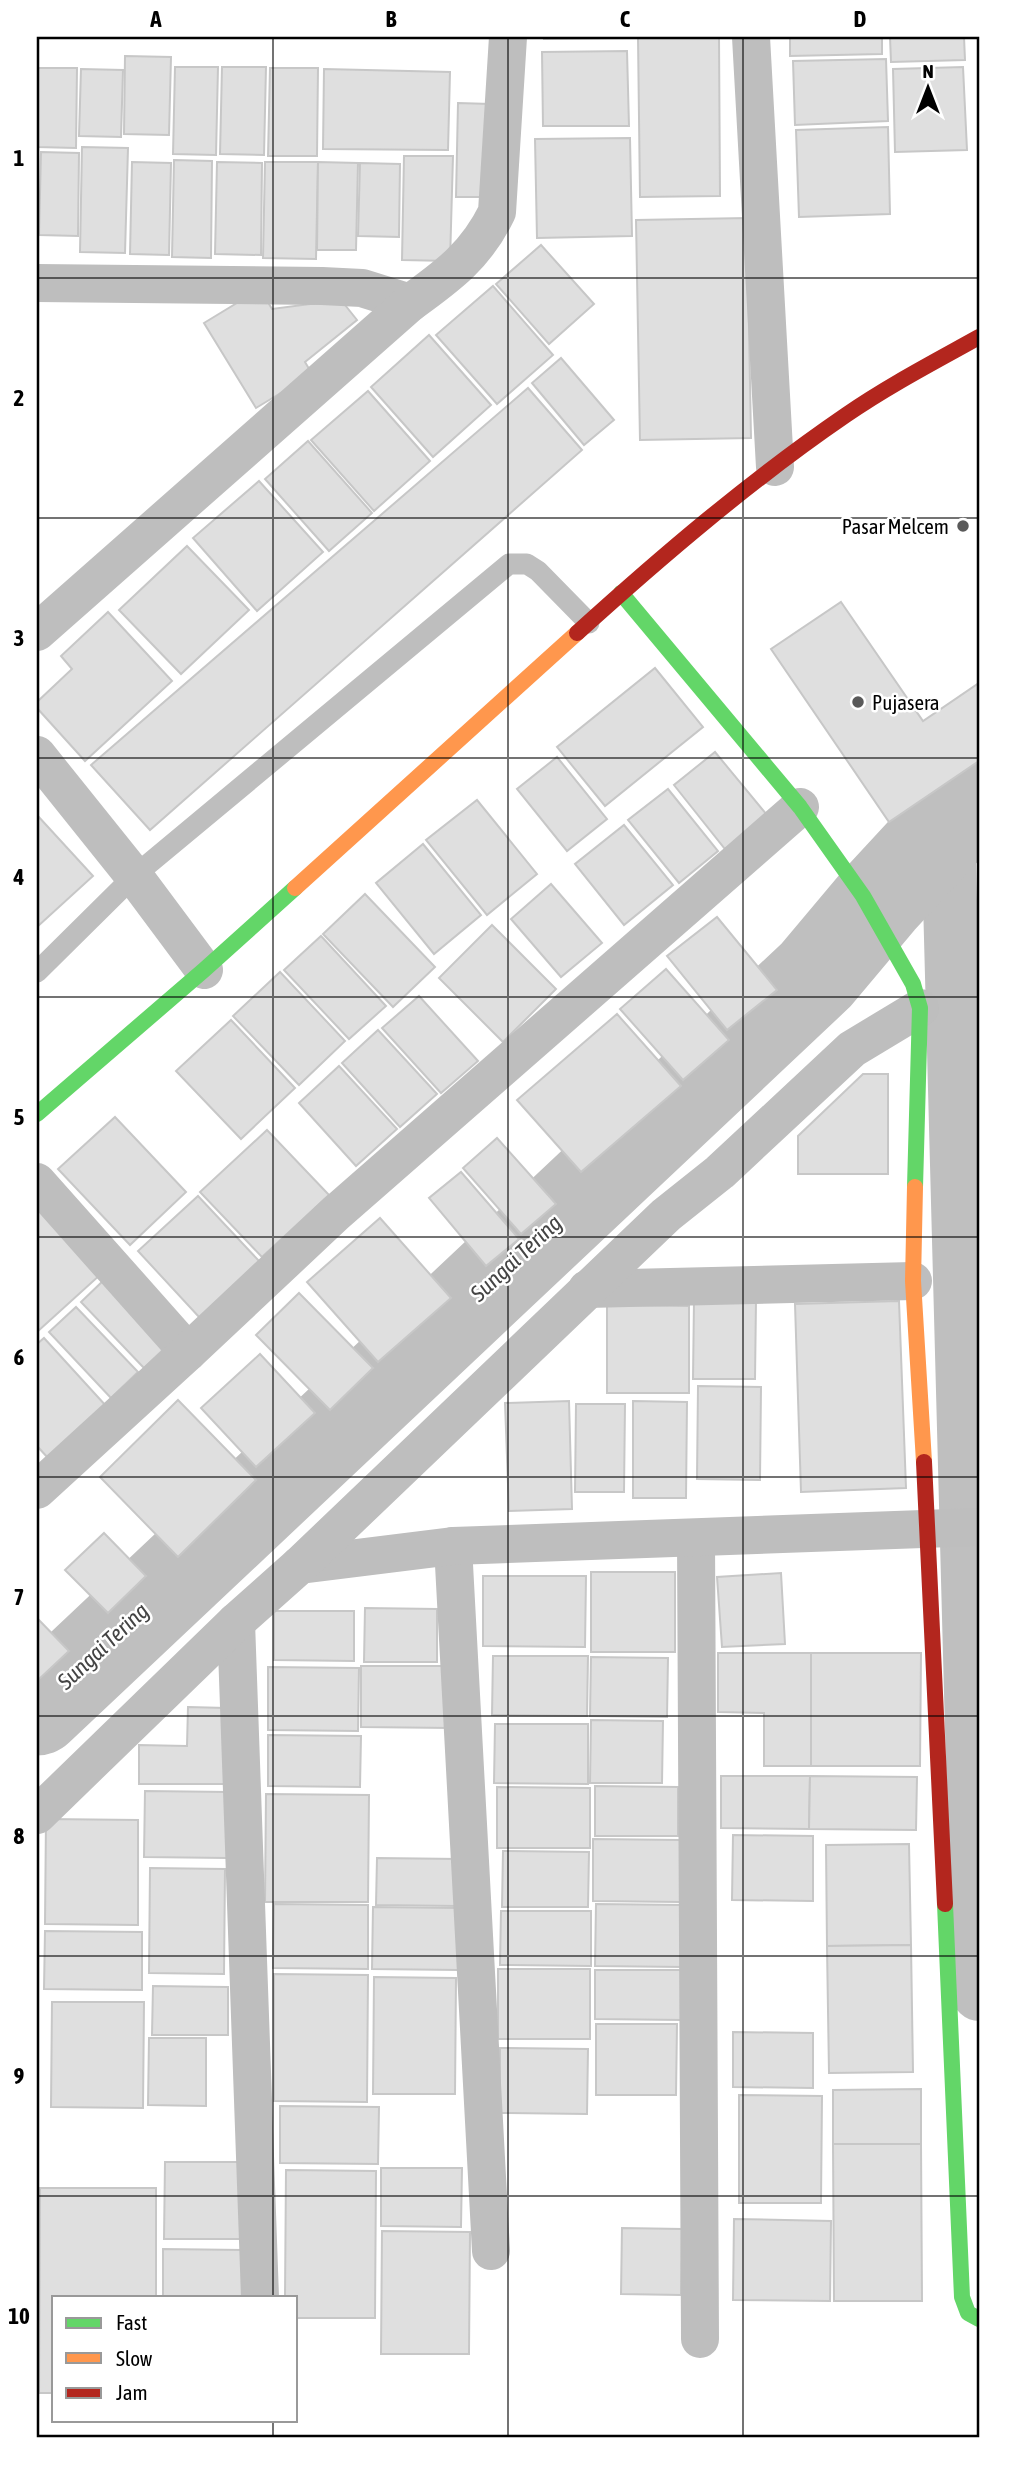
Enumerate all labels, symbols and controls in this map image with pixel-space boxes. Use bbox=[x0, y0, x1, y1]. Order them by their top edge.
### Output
text: A bbox=[149, 6, 162, 32]
text: B bbox=[386, 6, 397, 32]
text: C bbox=[620, 6, 631, 32]
text: D bbox=[854, 6, 867, 32]
north arrow bbox=[894, 52, 964, 122]
text: N bbox=[922, 60, 934, 82]
text: 1 bbox=[14, 145, 25, 171]
text: 2 bbox=[14, 385, 24, 411]
place label: Pasar Melcem bbox=[842, 514, 949, 538]
marker: Pasar Melcem bbox=[955, 518, 971, 534]
text: 3 bbox=[14, 625, 24, 651]
place label: Pujasera bbox=[872, 690, 940, 714]
marker: Pujasera bbox=[850, 694, 866, 710]
text: 4 bbox=[13, 864, 25, 890]
text: 5 bbox=[14, 1104, 25, 1130]
water label: Sungai Tering bbox=[464, 1209, 567, 1307]
text: 6 bbox=[14, 1344, 25, 1370]
text: 7 bbox=[14, 1584, 24, 1610]
water label: Sungai Tering bbox=[51, 1597, 154, 1695]
text: 8 bbox=[14, 1823, 25, 1849]
text: 9 bbox=[14, 2063, 25, 2089]
legend bbox=[52, 2296, 298, 2422]
text: 10 bbox=[8, 2303, 30, 2329]
text: Fast bbox=[116, 2310, 147, 2334]
text: Slow bbox=[116, 2346, 153, 2370]
text: Jam bbox=[116, 2380, 148, 2404]

